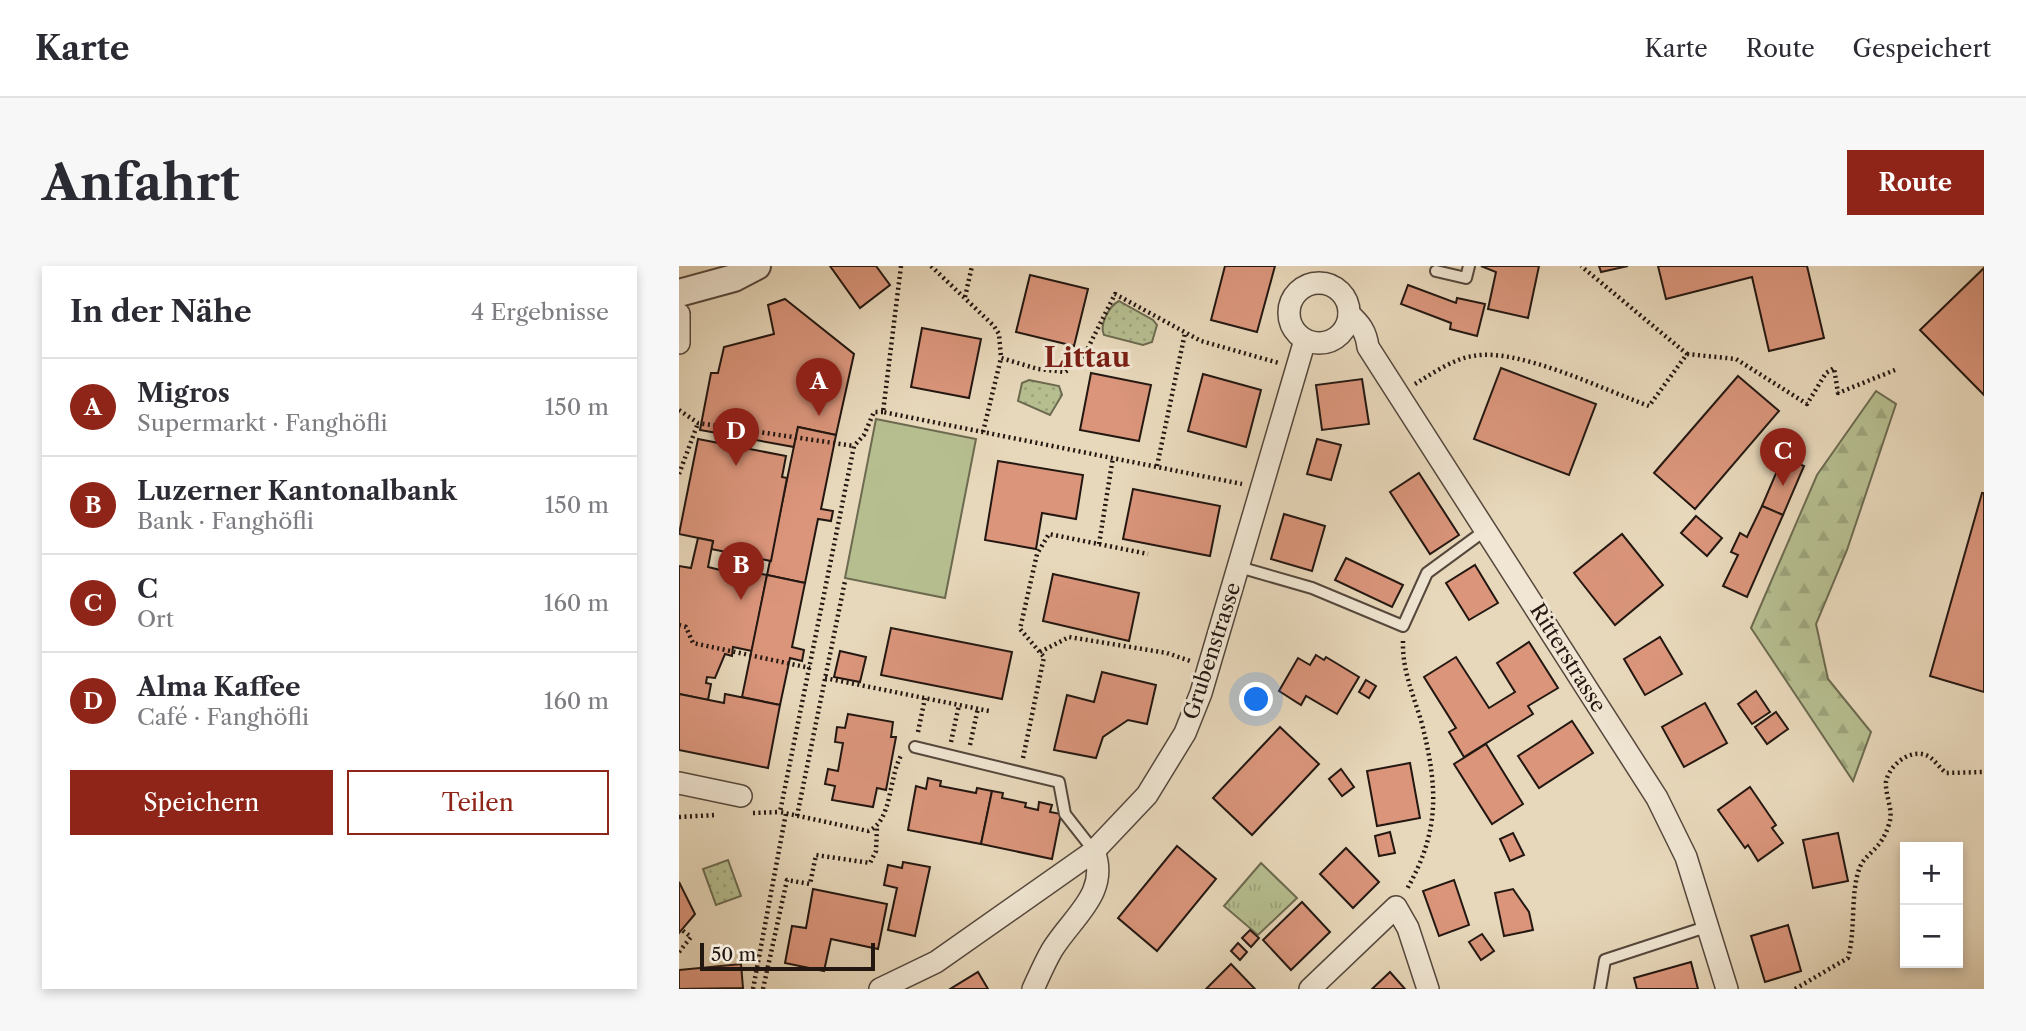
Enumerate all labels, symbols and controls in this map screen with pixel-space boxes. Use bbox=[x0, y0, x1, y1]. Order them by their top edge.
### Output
text: Karte bbox=[35, 28, 130, 69]
text: Karte bbox=[1644, 34, 1708, 63]
text: Route bbox=[1746, 34, 1815, 63]
text: Gespeichert bbox=[1853, 34, 1991, 63]
button: Route bbox=[1847, 150, 1984, 215]
text: Anfahrt bbox=[42, 152, 240, 213]
text: In der Nähe bbox=[70, 293, 252, 330]
text: 4 Ergebnisse bbox=[471, 298, 609, 326]
district label: Littau bbox=[1044, 340, 1130, 374]
pin: A bbox=[796, 358, 842, 416]
text: Migros bbox=[137, 377, 230, 409]
text: A bbox=[84, 393, 102, 421]
text: 150 m bbox=[545, 393, 609, 421]
pin: D bbox=[713, 408, 759, 466]
text: Supermarkt · Fanghöfli bbox=[137, 409, 388, 437]
pin: C bbox=[1760, 428, 1806, 486]
text: Luzerner Kantonalbank bbox=[137, 475, 457, 507]
text: B bbox=[84, 491, 102, 519]
text: 150 m bbox=[545, 491, 609, 519]
text: Bank · Fanghöfli bbox=[137, 507, 314, 535]
pin: B bbox=[718, 542, 764, 600]
text: C bbox=[137, 573, 158, 605]
street label: Grubenstrasse bbox=[1178, 579, 1245, 723]
text: C bbox=[84, 589, 102, 617]
text: 160 m bbox=[544, 589, 609, 617]
street label: Ritterstrasse bbox=[1525, 599, 1612, 717]
text: Ort bbox=[137, 605, 174, 633]
text: Alma Kaffee bbox=[137, 671, 301, 703]
your location bbox=[1239, 682, 1273, 716]
text: D bbox=[83, 687, 103, 715]
text: 160 m bbox=[544, 687, 609, 715]
text: Café · Fanghöfli bbox=[137, 703, 309, 731]
button: Speichern bbox=[70, 770, 333, 835]
button: Teilen bbox=[347, 770, 609, 835]
map controls bbox=[1900, 842, 1963, 968]
button: + bbox=[1900, 842, 1963, 905]
button: − bbox=[1900, 905, 1963, 968]
scale bar bbox=[700, 940, 875, 972]
text: 50 m bbox=[711, 943, 756, 966]

